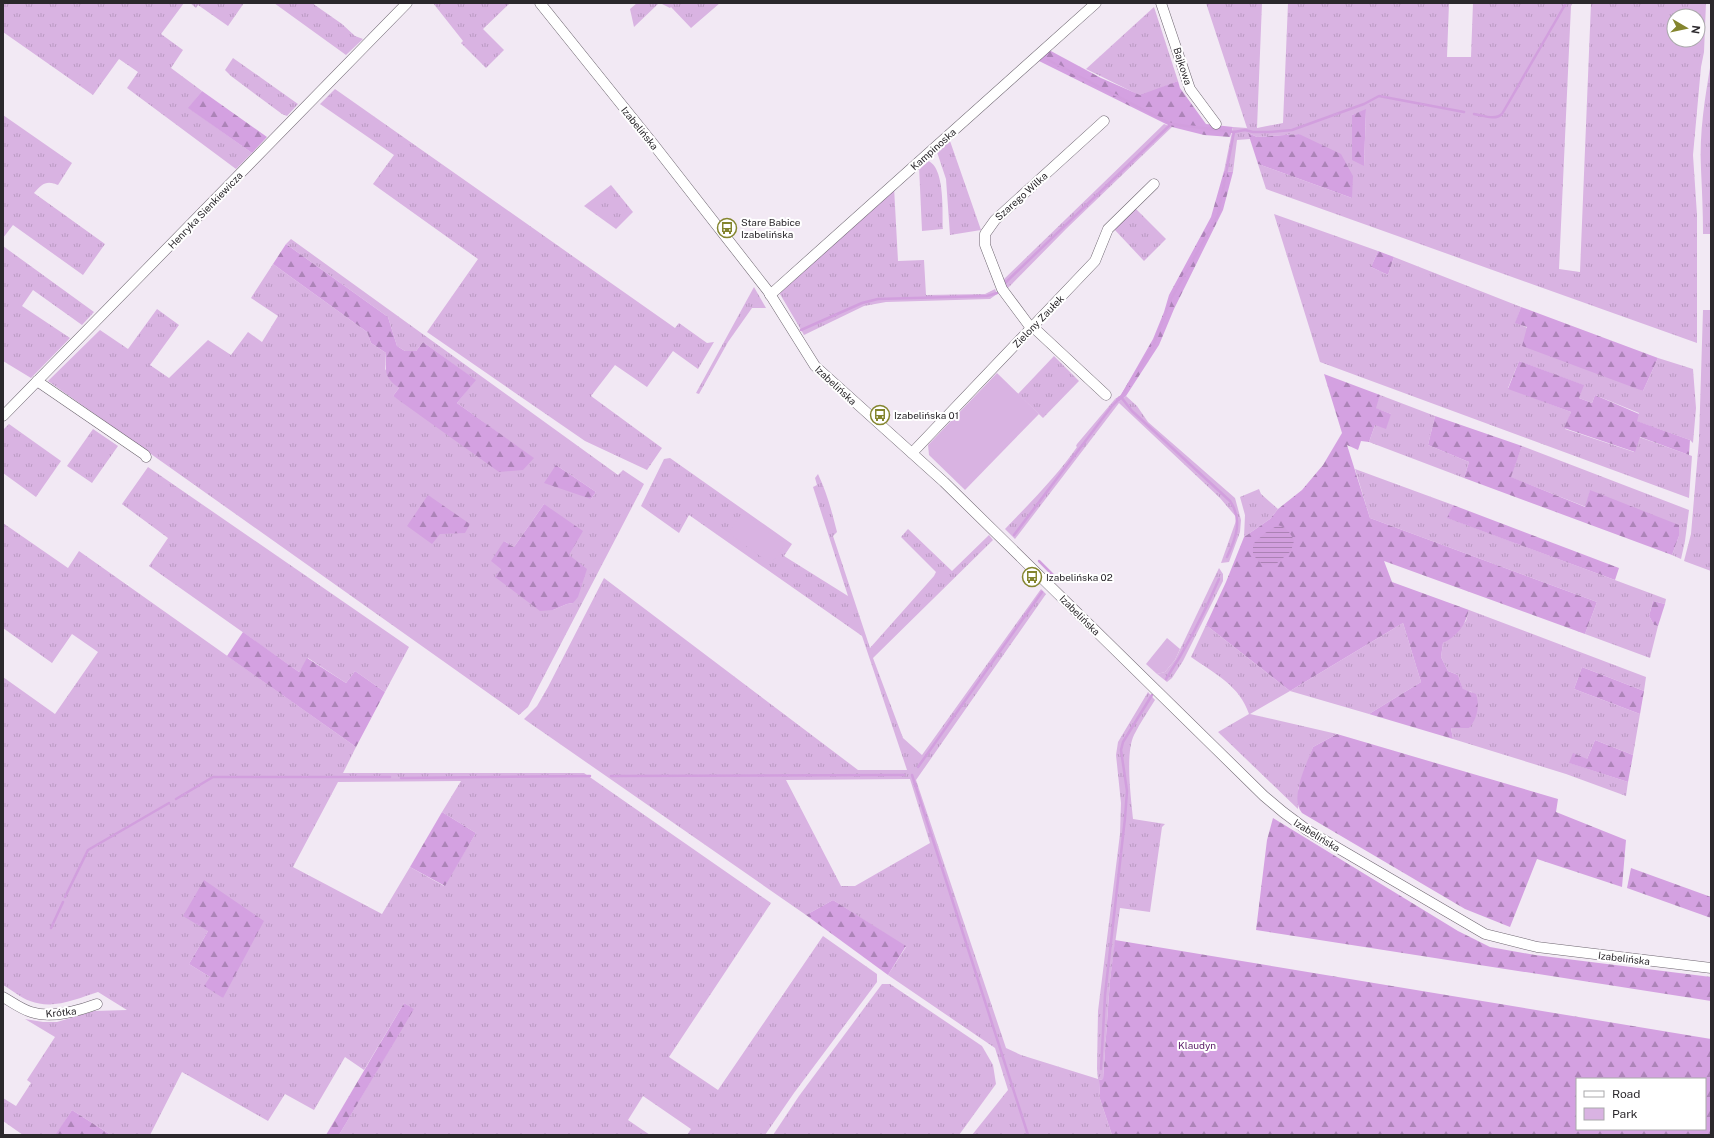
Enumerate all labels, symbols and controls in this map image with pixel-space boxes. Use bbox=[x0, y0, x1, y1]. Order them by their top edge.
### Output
north arrow bbox=[1666, 8, 1706, 48]
text: N bbox=[1689, 24, 1702, 35]
street label: Bajkowa bbox=[1171, 46, 1195, 86]
street label: Izabelińska bbox=[619, 104, 661, 152]
street label: Kampinoska bbox=[908, 126, 958, 172]
street label: Henryka Sienkiewicza bbox=[165, 169, 245, 251]
street label: Szarego Wilka bbox=[992, 169, 1050, 223]
place label: Stare Babice Izabelińska bbox=[741, 216, 801, 240]
bus stop icon: Stare Babice Izabelińska bbox=[716, 217, 738, 239]
street label: Zielony Zaułek bbox=[1010, 292, 1066, 350]
street label: Izabelińska bbox=[813, 363, 859, 407]
bus stop icon: Izabelińska 01 bbox=[869, 404, 891, 426]
place label: Izabelińska 01 bbox=[894, 409, 959, 421]
bus stop icon: Izabelińska 02 bbox=[1021, 566, 1043, 588]
place label: Izabelińska 02 bbox=[1046, 571, 1113, 583]
street label: Izabelińska bbox=[1057, 592, 1103, 638]
street label: Izabelińska bbox=[1292, 816, 1342, 854]
street label: Izabelińska bbox=[1597, 949, 1651, 967]
street label: Krótka bbox=[45, 1004, 77, 1020]
park label: Klaudyn bbox=[1178, 1039, 1216, 1051]
legend bbox=[1576, 1078, 1706, 1130]
text: Road bbox=[1612, 1087, 1640, 1101]
text: Park bbox=[1612, 1107, 1638, 1121]

